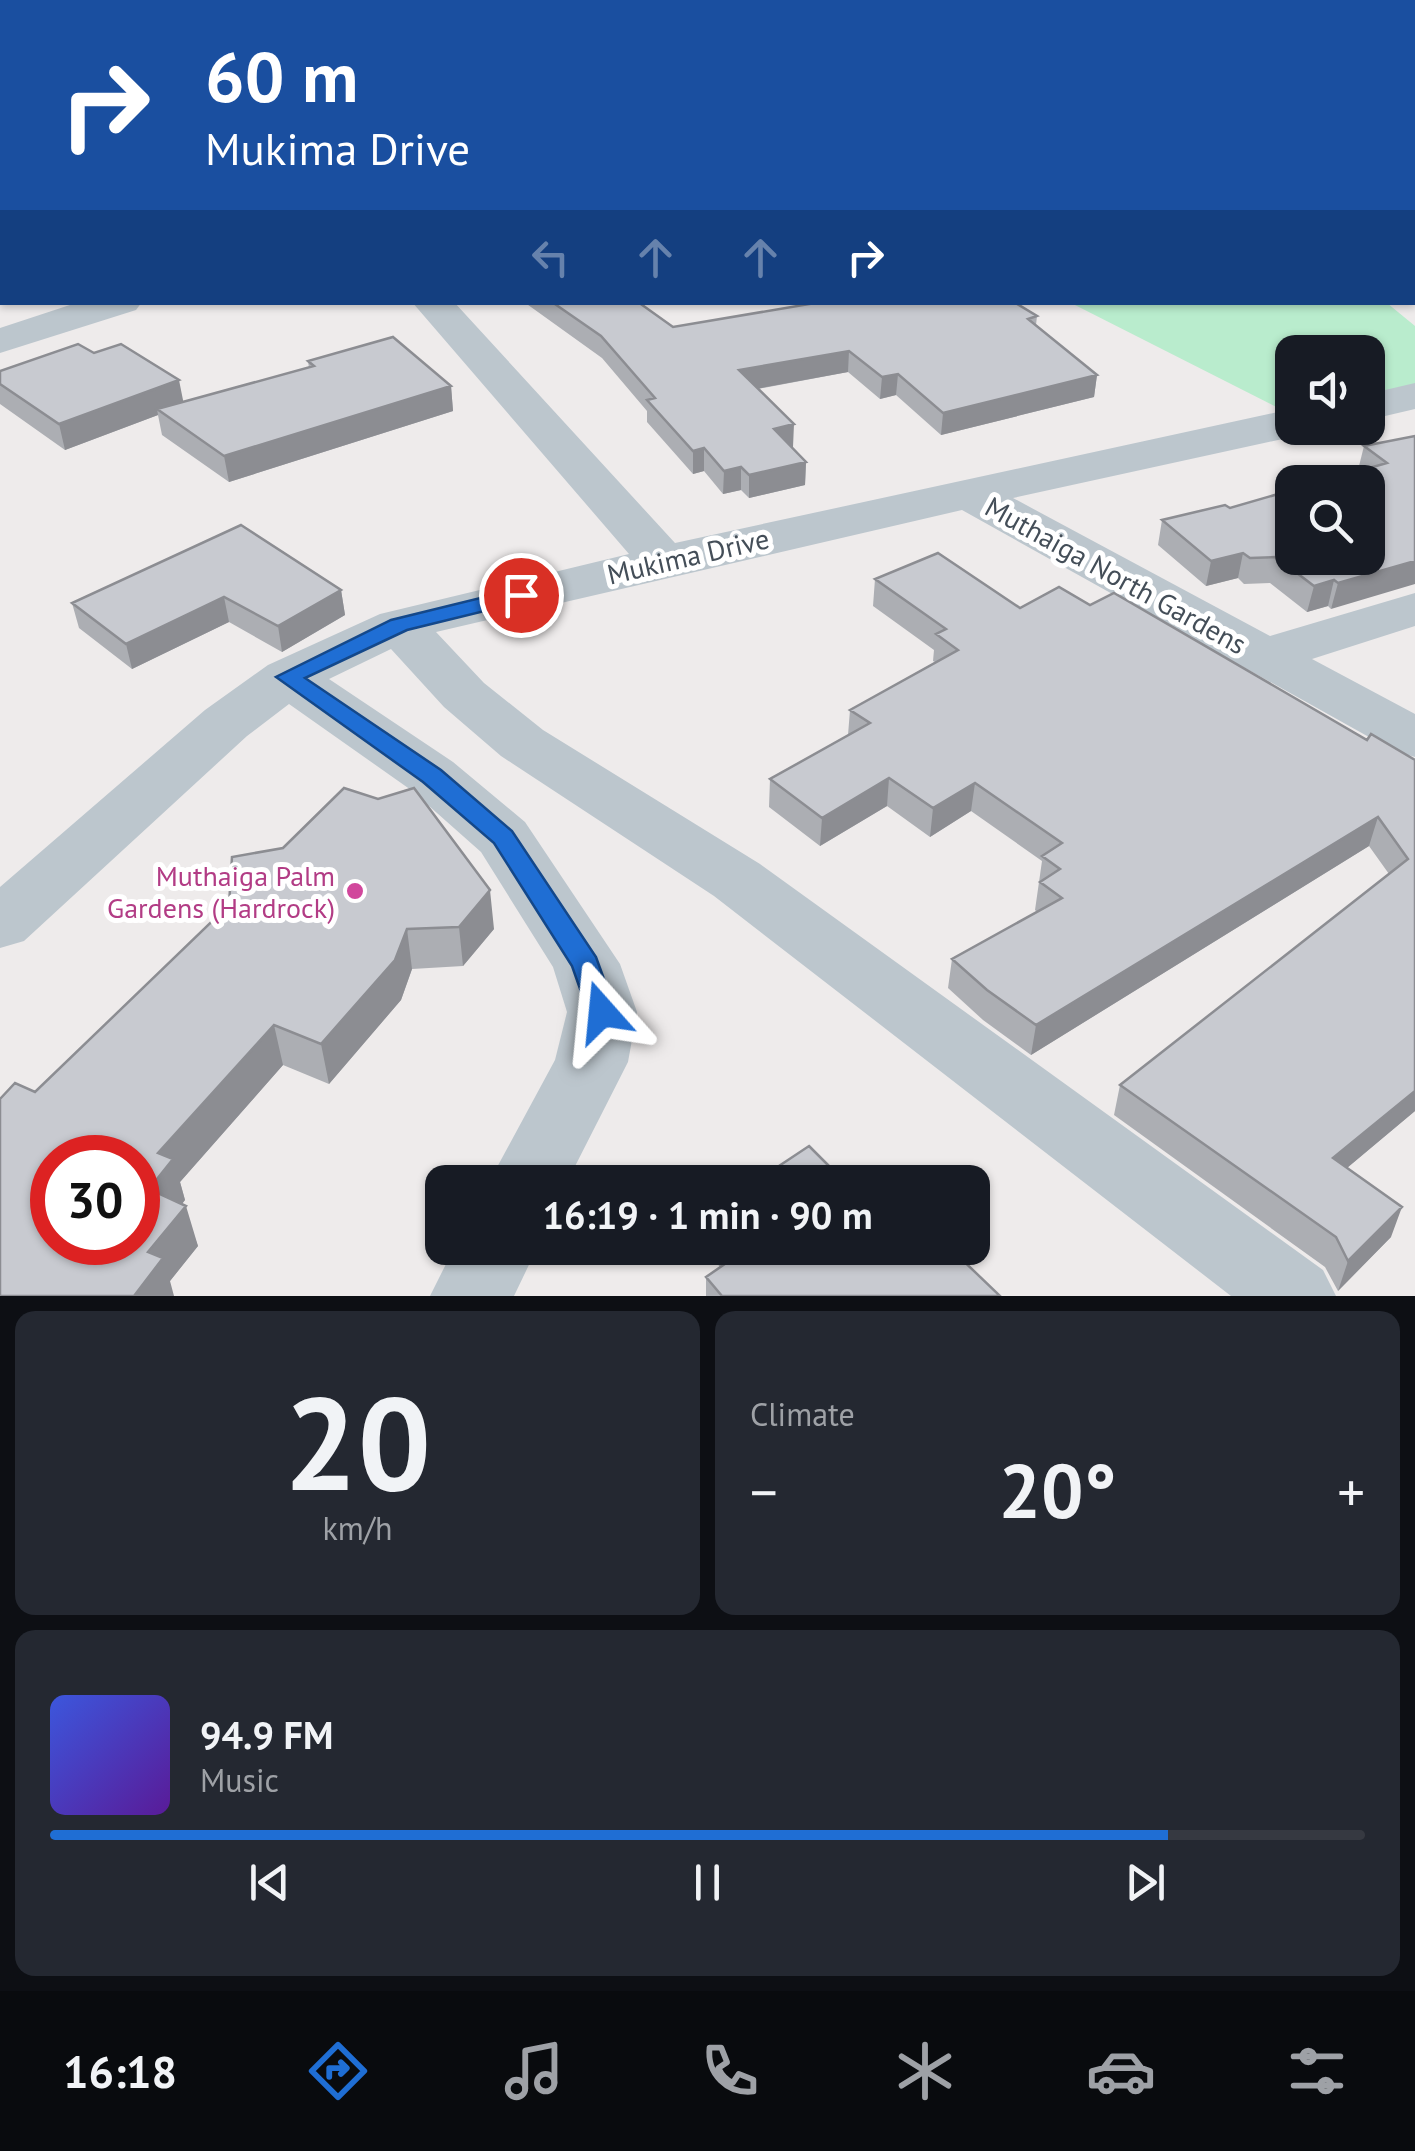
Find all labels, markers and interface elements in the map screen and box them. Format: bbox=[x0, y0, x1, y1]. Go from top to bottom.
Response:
text: 60 m bbox=[205, 31, 358, 121]
icon: right bbox=[40, 40, 170, 170]
text: Mukima Drive bbox=[205, 119, 470, 177]
icon: left bbox=[523, 230, 578, 285]
icon: ahead bbox=[628, 230, 683, 285]
icon: ahead bbox=[733, 230, 788, 285]
icon: right bbox=[838, 230, 893, 285]
map controls bbox=[1275, 335, 1385, 575]
button: sound bbox=[1275, 335, 1385, 445]
button: search bbox=[1275, 465, 1385, 575]
street label: Muthaiga North Gardens bbox=[979, 488, 1253, 662]
street label: Mukima Drive bbox=[603, 519, 773, 593]
pin bbox=[479, 553, 564, 638]
icon: arrive bbox=[494, 568, 549, 623]
place label: Muthaiga Palm Gardens (Hardrock) bbox=[107, 857, 335, 926]
marker: Muthaiga Palm Gardens (Hardrock) bbox=[344, 880, 366, 902]
position arrow bbox=[550, 960, 654, 1064]
speed limit sign: 30 bbox=[30, 1135, 160, 1265]
text: 16:19 · 1 min · 90 m bbox=[542, 1190, 873, 1239]
text: 20 bbox=[284, 1358, 431, 1526]
text: Climate bbox=[750, 1393, 855, 1435]
text: 20° bbox=[999, 1442, 1116, 1539]
text: − bbox=[750, 1456, 778, 1527]
text: + bbox=[1337, 1456, 1365, 1527]
text: km/h bbox=[322, 1507, 393, 1549]
text: 94.9 FM bbox=[200, 1710, 333, 1759]
text: Music bbox=[200, 1759, 279, 1801]
icon: previous bbox=[242, 1855, 297, 1910]
icon: pause bbox=[680, 1855, 735, 1910]
icon: next bbox=[1118, 1855, 1173, 1910]
icon: directions bbox=[303, 2036, 373, 2106]
icon: music bbox=[499, 2036, 569, 2106]
icon: phone bbox=[695, 2036, 765, 2106]
icon: climate bbox=[890, 2036, 960, 2106]
icon: car bbox=[1086, 2036, 1156, 2106]
icon: filters bbox=[1282, 2036, 1352, 2106]
text: 16:18 bbox=[63, 2042, 177, 2100]

